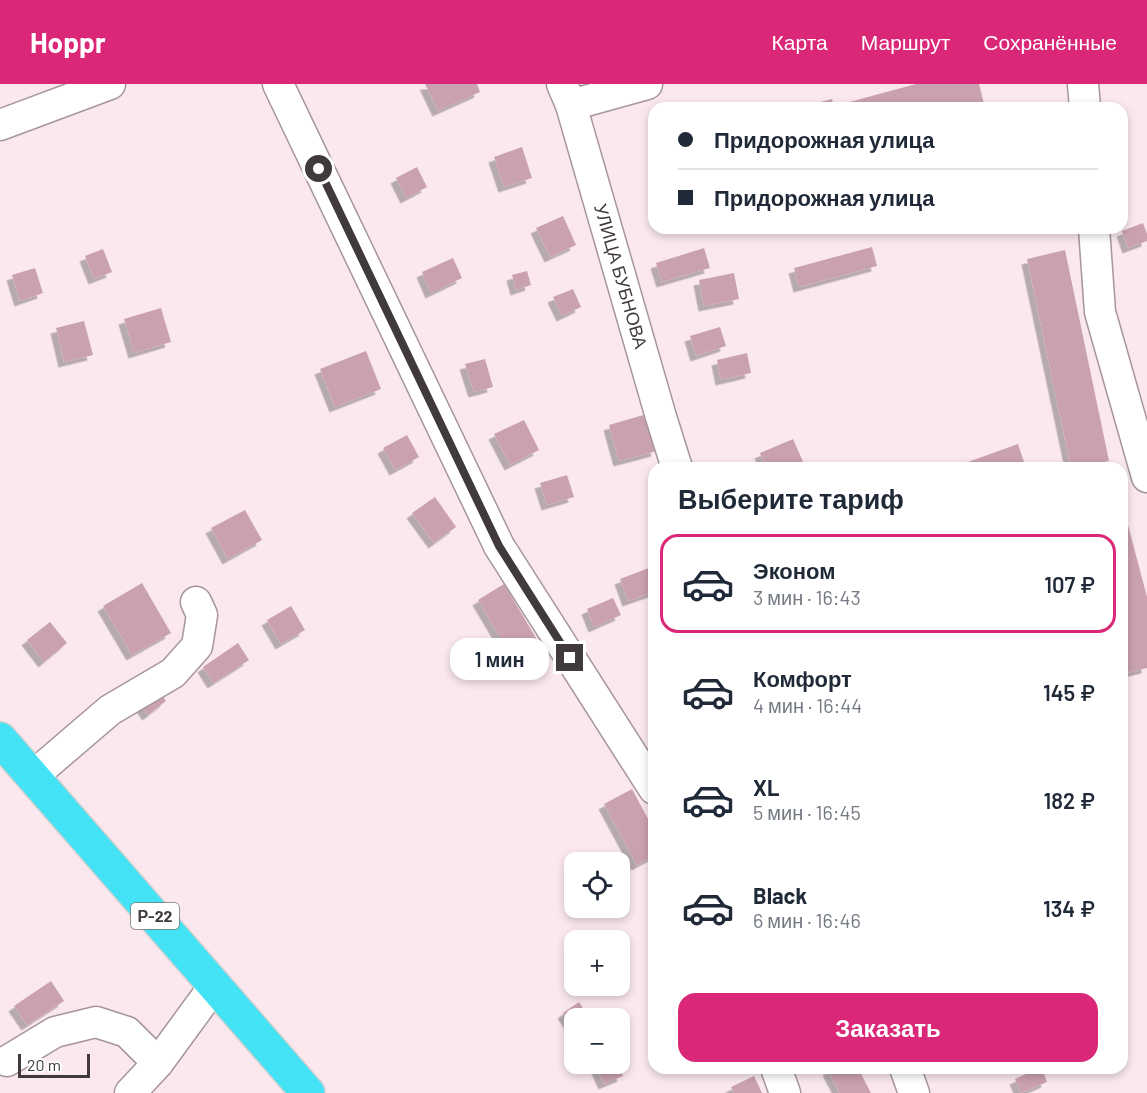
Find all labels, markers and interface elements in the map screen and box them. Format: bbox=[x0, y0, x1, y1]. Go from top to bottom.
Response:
text: Hoppr bbox=[30, 25, 106, 59]
text: Карта bbox=[772, 29, 828, 54]
text: Маршрут bbox=[861, 29, 950, 54]
text: Сохранённые bbox=[983, 29, 1117, 54]
text: Придорожная улица bbox=[714, 126, 935, 152]
route start bbox=[305, 155, 332, 182]
text: Придорожная улица bbox=[714, 184, 935, 210]
street label: УЛИЦА БУБНОВА bbox=[590, 201, 653, 351]
text: Выберите тариф bbox=[678, 482, 904, 514]
icon: car bbox=[681, 557, 735, 611]
text: Эконом bbox=[753, 557, 836, 583]
text: 107 ₽ bbox=[1044, 571, 1095, 597]
text: 3 мин · 16:43 bbox=[753, 585, 861, 609]
callout: 1 мин bbox=[450, 637, 549, 679]
route end bbox=[556, 644, 583, 671]
text: 1 мин bbox=[474, 647, 525, 671]
icon: car bbox=[681, 665, 735, 719]
text: Комфорт bbox=[753, 665, 852, 691]
text: 145 ₽ bbox=[1043, 679, 1095, 705]
text: 4 мин · 16:44 bbox=[753, 693, 862, 717]
icon: car bbox=[681, 773, 735, 827]
text: XL bbox=[753, 774, 779, 800]
text: 182 ₽ bbox=[1044, 787, 1095, 813]
text: 5 мин · 16:45 bbox=[753, 800, 861, 824]
map controls bbox=[564, 852, 630, 1074]
button: locate bbox=[564, 852, 630, 918]
icon: car bbox=[681, 881, 735, 935]
text: Black bbox=[753, 882, 807, 908]
text: 134 ₽ bbox=[1043, 895, 1095, 921]
road number: Р-22 bbox=[131, 903, 179, 929]
text: 6 мин · 16:46 bbox=[753, 908, 861, 932]
button: + bbox=[564, 930, 630, 996]
button: Заказать bbox=[678, 993, 1098, 1062]
button: − bbox=[564, 1008, 630, 1074]
scale bar bbox=[18, 1051, 90, 1078]
text: 20 m bbox=[27, 1055, 61, 1074]

